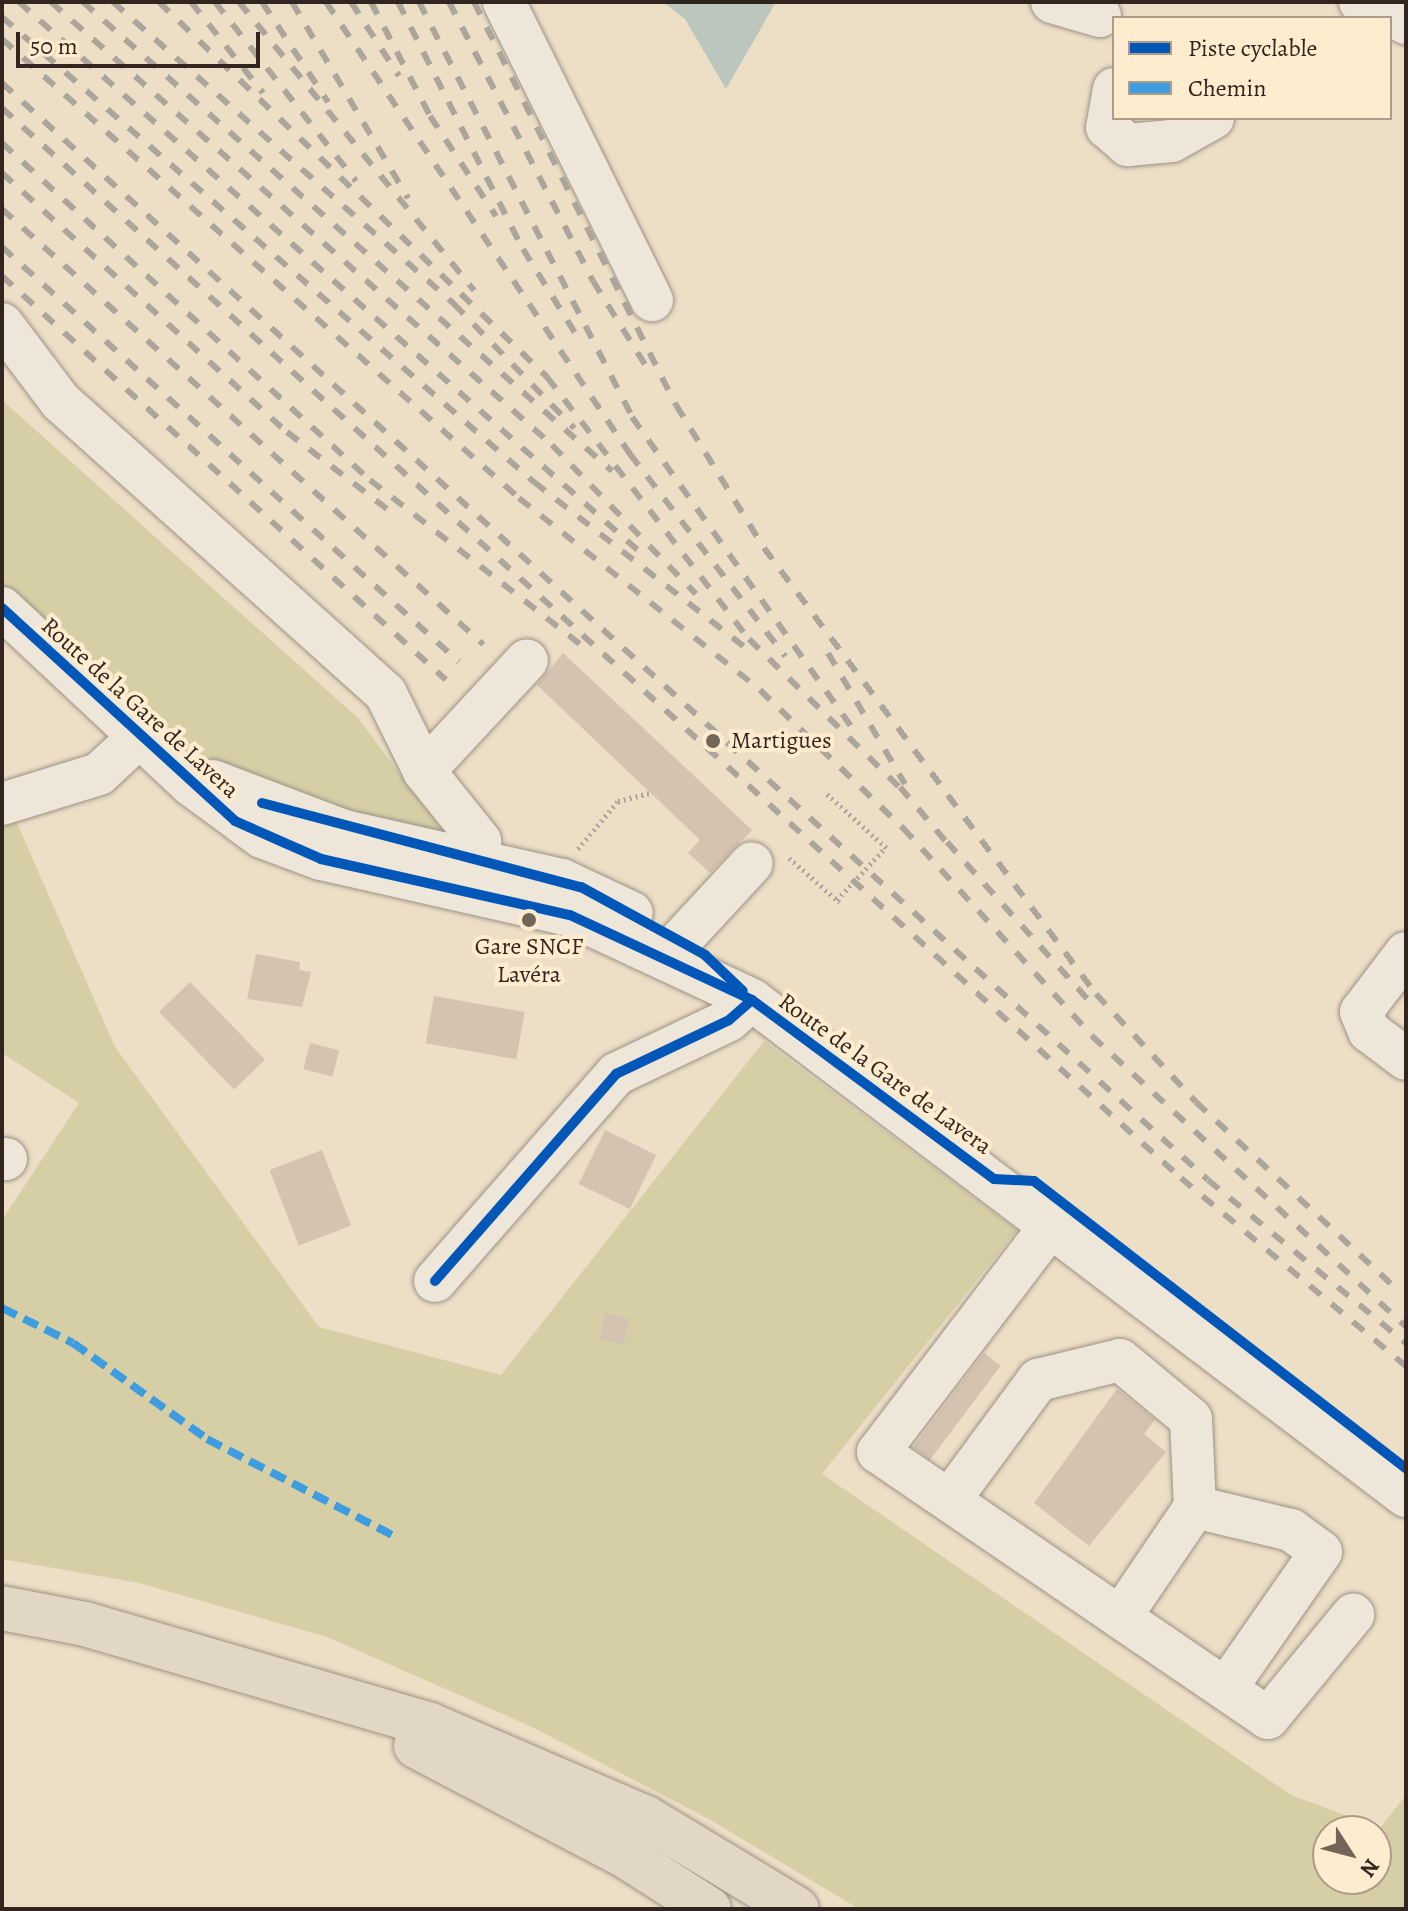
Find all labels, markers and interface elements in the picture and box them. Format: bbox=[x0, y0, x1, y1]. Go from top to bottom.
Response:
scale bar bbox=[20, 16, 264, 66]
legend bbox=[1112, 16, 1392, 120]
text: 50 m bbox=[30, 30, 78, 62]
text: Piste cyclable bbox=[1188, 32, 1317, 64]
text: Chemin bbox=[1188, 72, 1266, 104]
street label: Route de la Gare de Lavera bbox=[35, 612, 245, 804]
place label: Martigues bbox=[731, 727, 832, 755]
marker: Martigues bbox=[702, 730, 724, 752]
marker: Gare SNCF Lavéra bbox=[520, 911, 538, 929]
place label: Gare SNCF Lavéra bbox=[475, 933, 583, 989]
street label: Route de la Gare de Lavera bbox=[773, 987, 997, 1161]
north arrow bbox=[1312, 1815, 1392, 1895]
text: N bbox=[1353, 1853, 1387, 1883]

